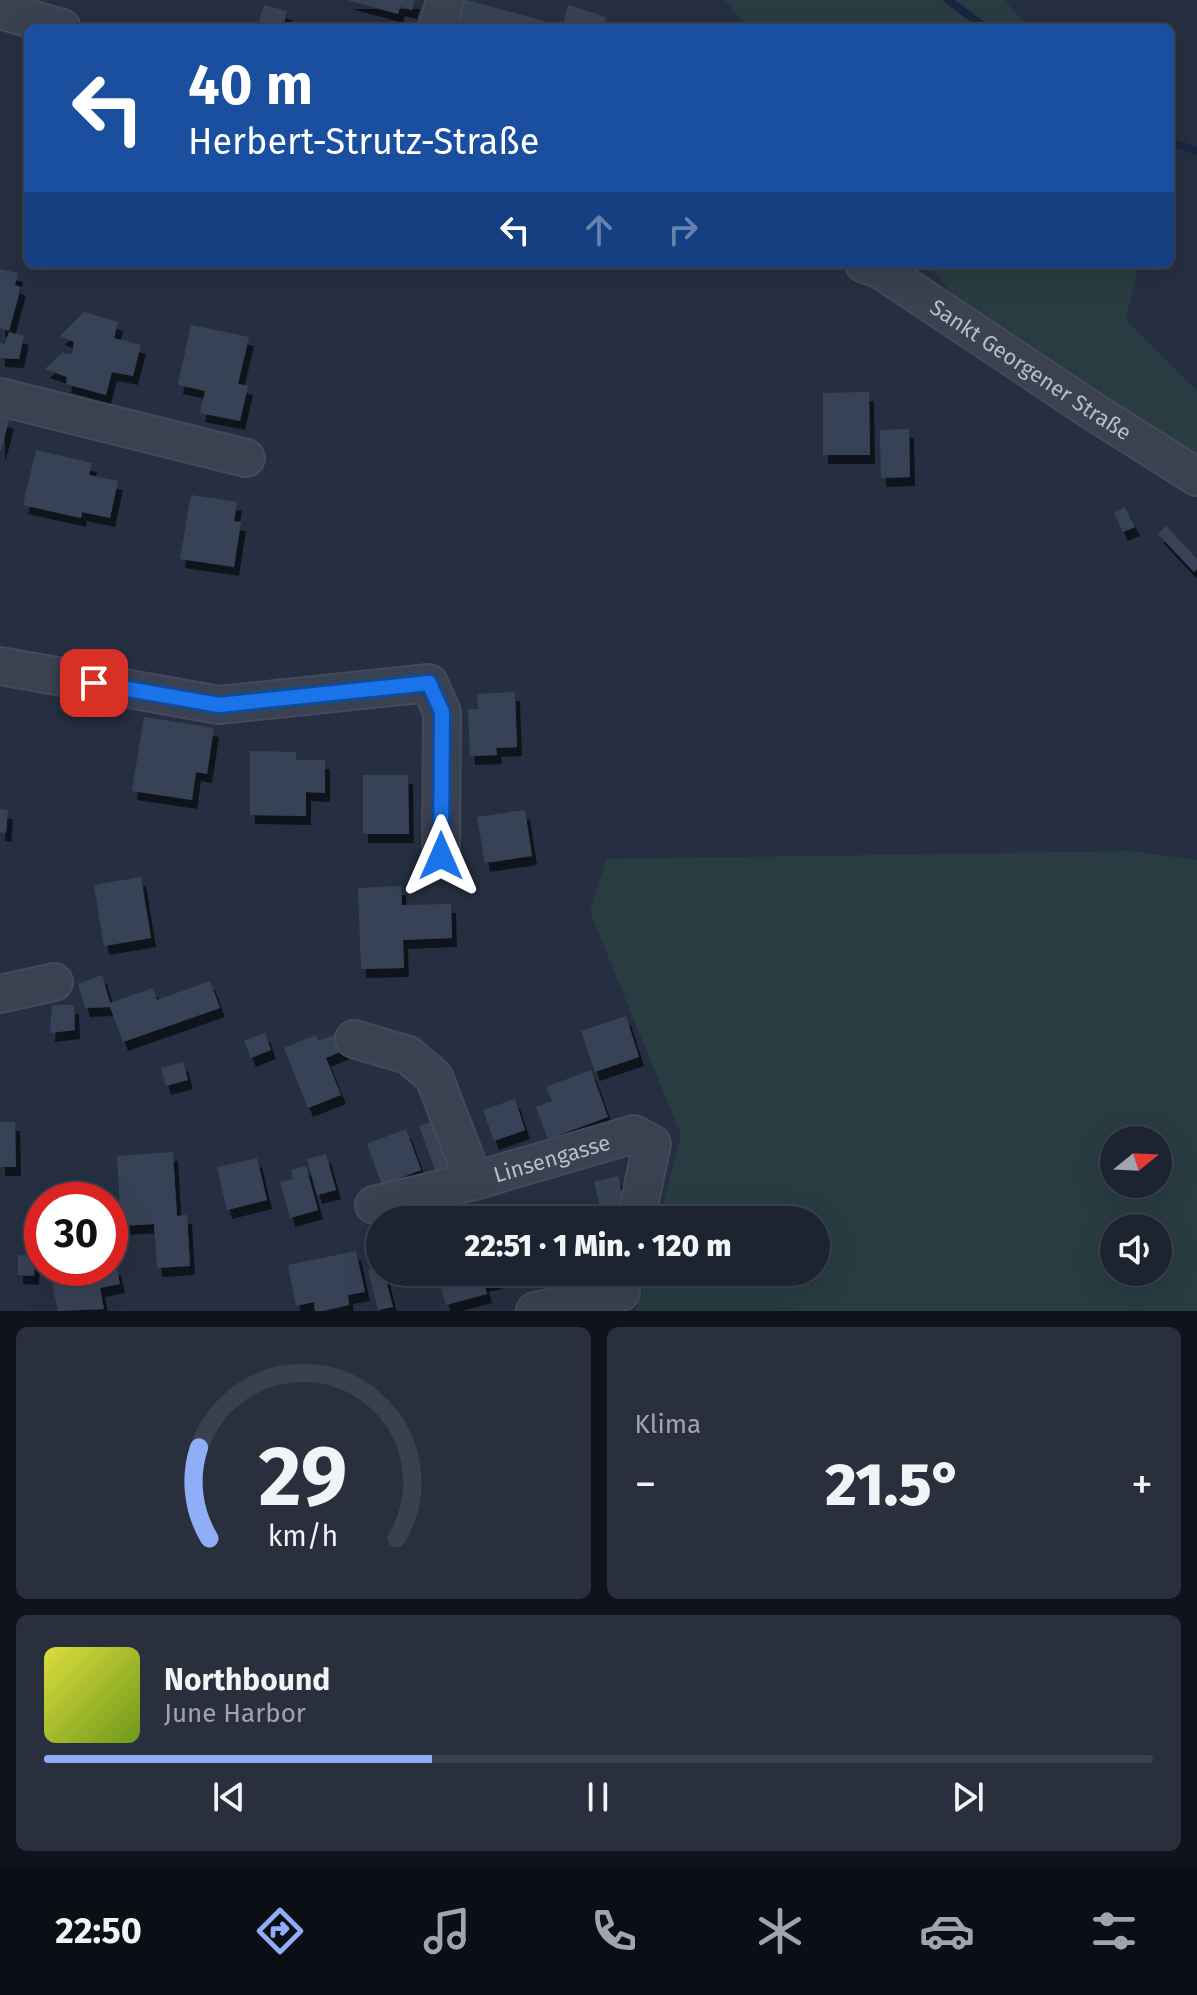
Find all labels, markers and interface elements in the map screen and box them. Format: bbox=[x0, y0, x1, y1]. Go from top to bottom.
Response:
text: 40 m bbox=[188, 52, 313, 119]
icon: left bbox=[56, 56, 160, 160]
text: Herbert-Strutz-Straße bbox=[188, 120, 539, 164]
icon: left bbox=[493, 208, 537, 252]
icon: ahead bbox=[577, 208, 621, 252]
icon: right bbox=[661, 208, 705, 252]
street label: Sankt Georgener Straße bbox=[925, 294, 1136, 446]
pin bbox=[60, 649, 128, 717]
icon: arrive bbox=[72, 661, 116, 705]
position arrow bbox=[399, 814, 483, 898]
north arrow bbox=[1100, 1126, 1172, 1198]
map controls bbox=[1100, 1126, 1172, 1286]
street label: Linsengasse bbox=[490, 1129, 614, 1189]
speed limit sign: 30 bbox=[24, 1182, 128, 1286]
button: sound bbox=[1100, 1214, 1172, 1286]
text: 22:51 · 1 Min. · 120 m bbox=[465, 1228, 731, 1264]
text: Klima bbox=[635, 1409, 701, 1440]
text: 29 bbox=[259, 1427, 348, 1527]
text: 21.5° bbox=[825, 1449, 962, 1521]
text: − bbox=[635, 1458, 657, 1511]
text: + bbox=[1131, 1458, 1153, 1511]
text: km/h bbox=[268, 1519, 339, 1554]
text: Northbound bbox=[164, 1662, 330, 1698]
text: June Harbor bbox=[164, 1698, 306, 1729]
icon: previous bbox=[207, 1775, 251, 1819]
icon: pause bbox=[576, 1775, 620, 1819]
icon: next bbox=[946, 1775, 990, 1819]
icon: directions bbox=[252, 1903, 308, 1959]
icon: music bbox=[419, 1903, 475, 1959]
icon: phone bbox=[586, 1903, 642, 1959]
icon: climate bbox=[752, 1903, 808, 1959]
icon: car bbox=[919, 1903, 975, 1959]
icon: filters bbox=[1086, 1903, 1142, 1959]
text: 22:50 bbox=[55, 1909, 142, 1953]

